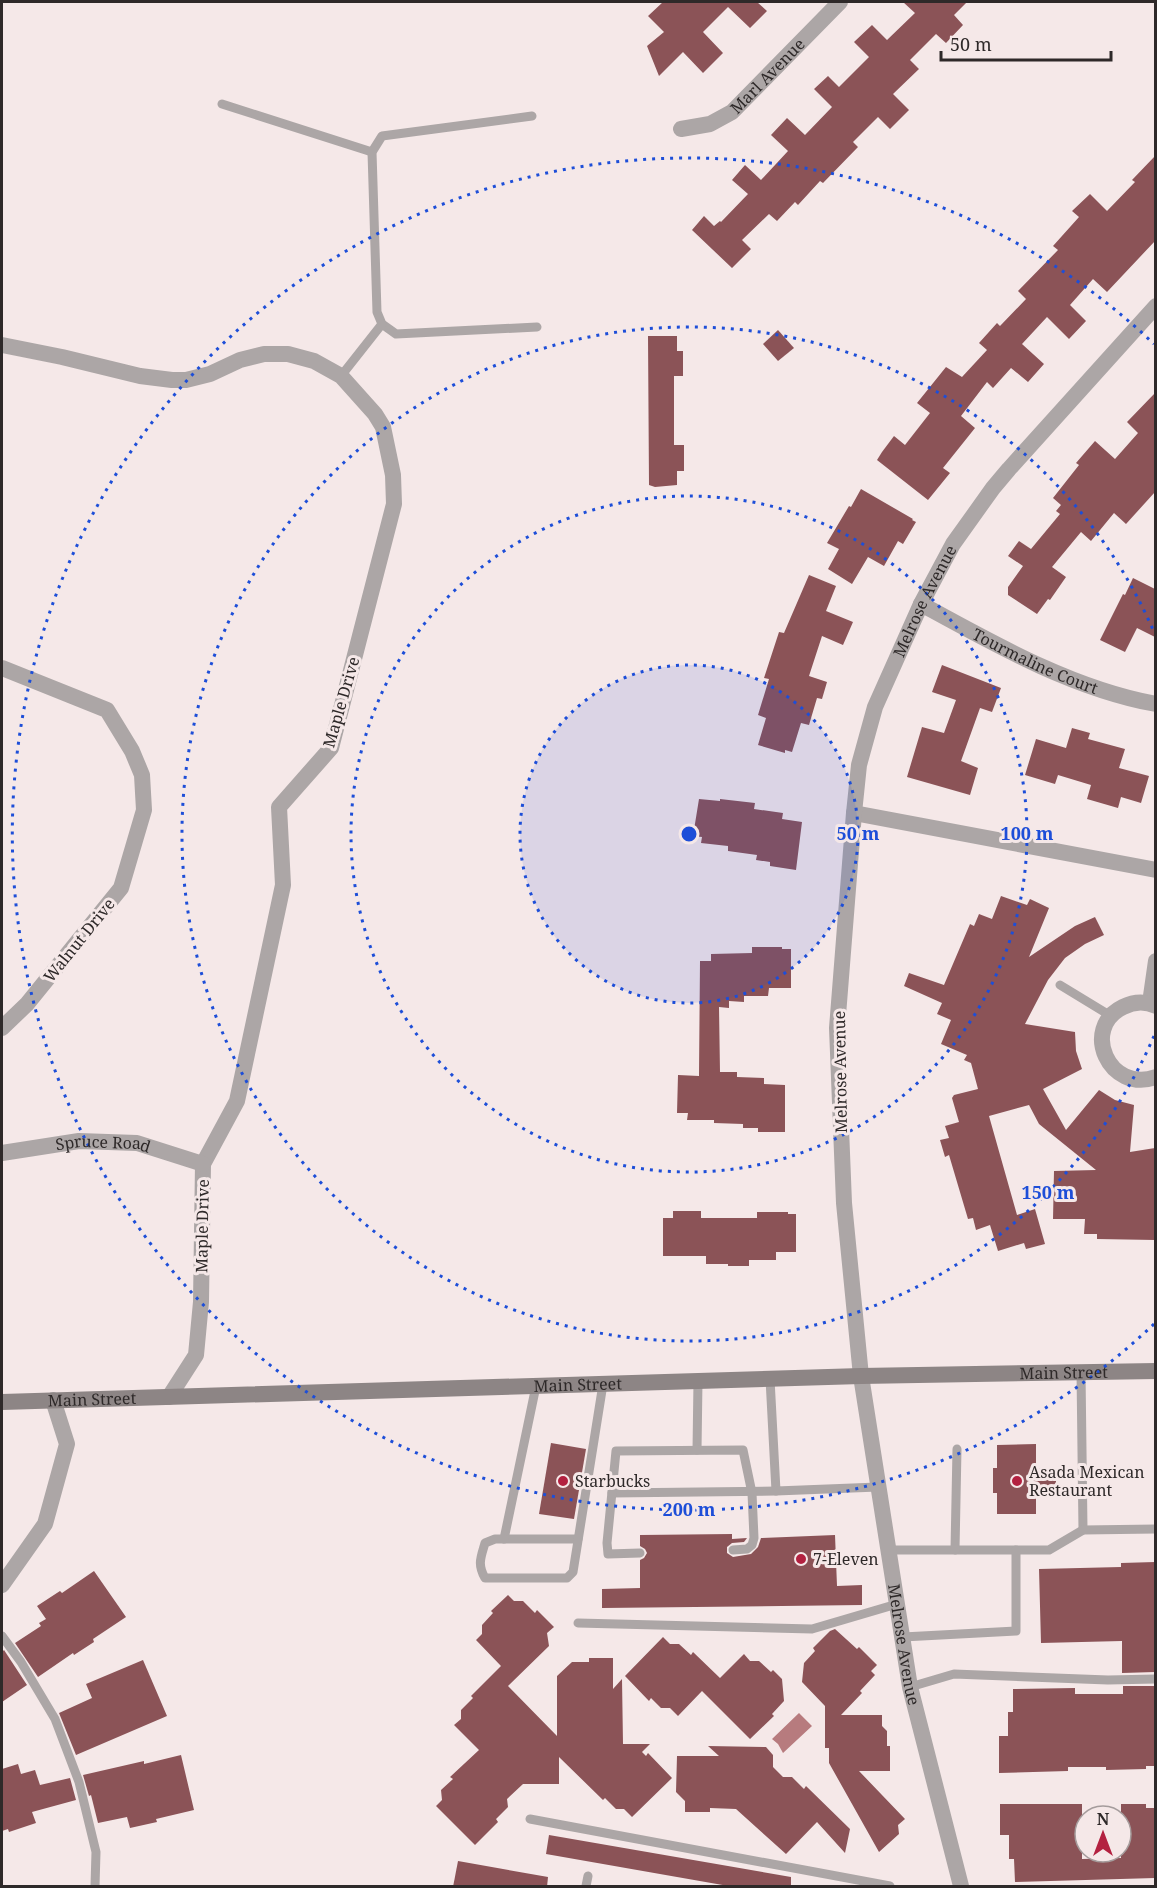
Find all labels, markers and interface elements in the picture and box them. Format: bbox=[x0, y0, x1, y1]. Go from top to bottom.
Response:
scale bar bbox=[941, 24, 1110, 62]
text: 50 m bbox=[950, 32, 992, 56]
street label: Marl Avenue bbox=[725, 33, 810, 119]
street label: Melrose Avenue bbox=[888, 541, 961, 661]
street label: Tourmaline Court bbox=[969, 623, 1101, 699]
street label: Maple Drive bbox=[318, 654, 364, 750]
text: 50 m bbox=[837, 821, 880, 845]
text: 100 m bbox=[1001, 821, 1054, 845]
centre of rings bbox=[679, 824, 699, 844]
street label: Walnut Drive bbox=[38, 893, 120, 987]
street label: Melrose Avenue bbox=[828, 1011, 852, 1133]
street label: Spruce Road bbox=[54, 1130, 154, 1158]
street label: Maple Drive bbox=[190, 1179, 214, 1273]
text: 150 m bbox=[1022, 1180, 1075, 1204]
street label: Main Street bbox=[1019, 1361, 1108, 1384]
street label: Main Street bbox=[533, 1372, 623, 1397]
street label: Main Street bbox=[47, 1387, 137, 1412]
place label: Asada Mexican Restaurant bbox=[1029, 1461, 1145, 1501]
place label: Starbucks bbox=[575, 1470, 650, 1492]
marker: Starbucks bbox=[556, 1474, 570, 1488]
marker: Asada Mexican Restaurant bbox=[1010, 1474, 1024, 1488]
text: 200 m bbox=[663, 1497, 716, 1521]
place label: 7-Eleven bbox=[813, 1548, 879, 1570]
marker: 7-Eleven bbox=[794, 1552, 808, 1566]
street label: Melrose Avenue bbox=[883, 1582, 925, 1708]
north arrow bbox=[1073, 1804, 1133, 1864]
text: N bbox=[1097, 1808, 1110, 1830]

